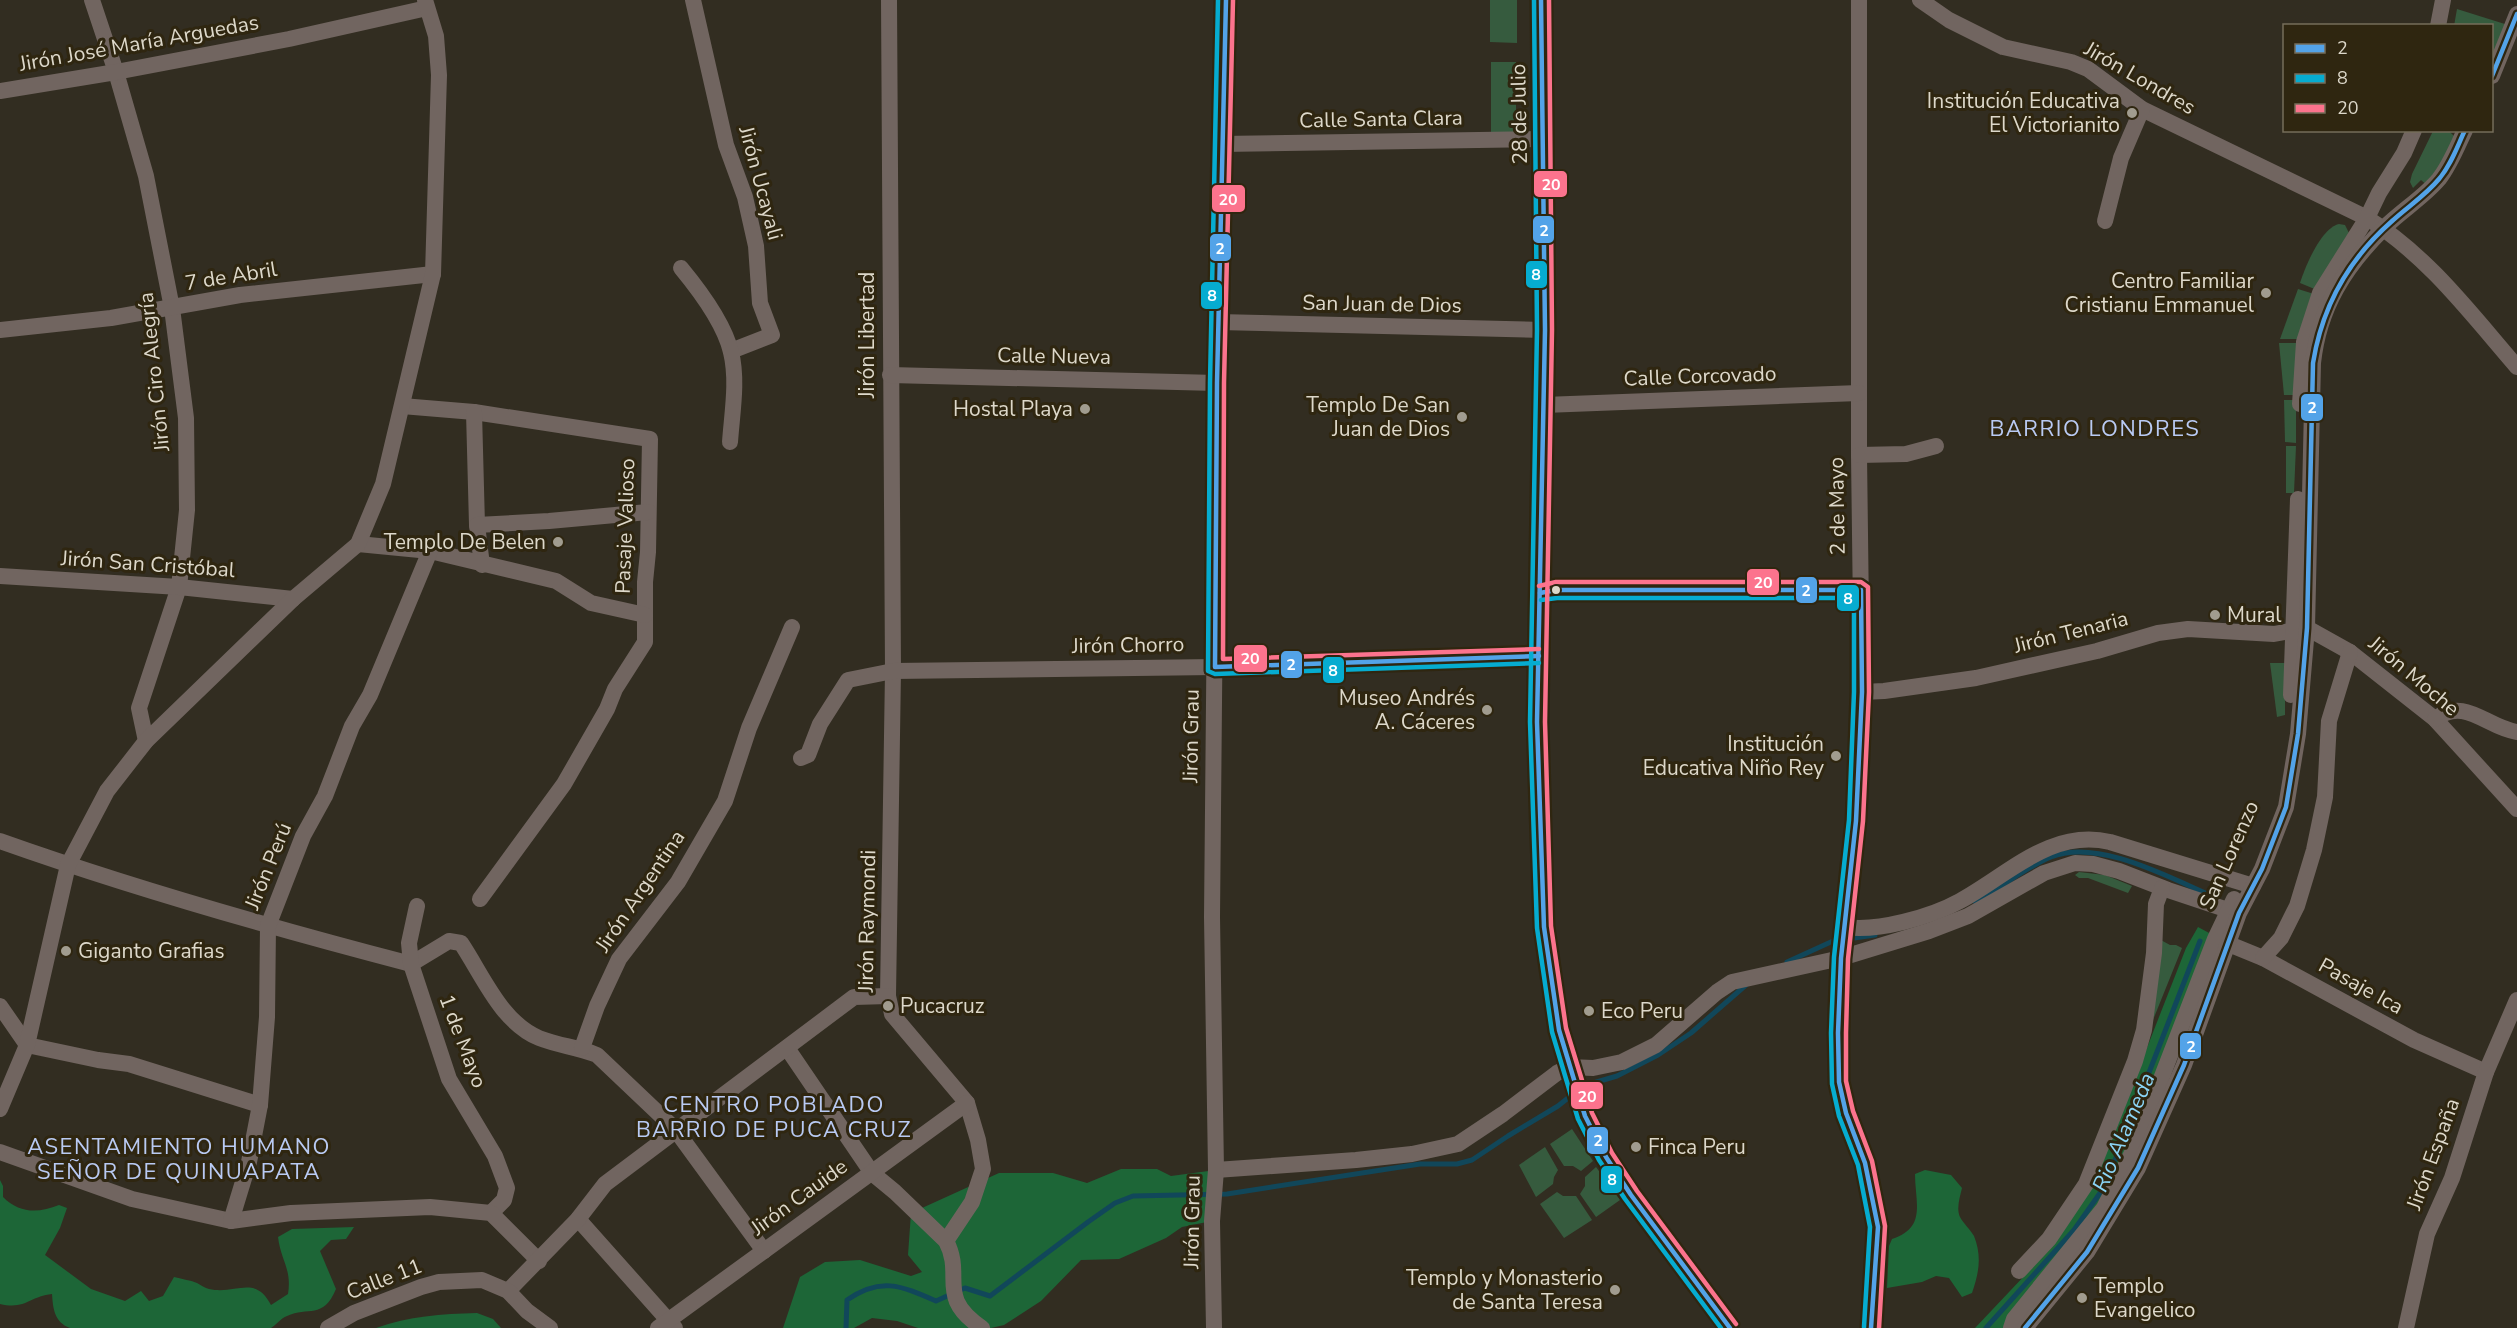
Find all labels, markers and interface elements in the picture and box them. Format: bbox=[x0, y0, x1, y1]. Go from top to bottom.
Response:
street label: Jirón José María Arguedas bbox=[16, 8, 261, 78]
legend bbox=[2283, 24, 2493, 132]
street label: Jirón Londres bbox=[2078, 34, 2201, 121]
text: 2 bbox=[2337, 36, 2348, 60]
street label: 28 de Julio bbox=[1504, 63, 1534, 165]
text: 8 bbox=[2337, 66, 2348, 90]
place label: Institución Educativa El Victorianito bbox=[1927, 87, 2120, 139]
text: 20 bbox=[2337, 96, 2359, 120]
street label: Calle Santa Clara bbox=[1299, 104, 1463, 134]
marker: Institución Educativa El Victorianito bbox=[2125, 106, 2139, 120]
street label: Jirón Ucayali bbox=[732, 122, 790, 243]
line badge: 20 bbox=[1533, 170, 1568, 198]
text: 20 bbox=[1541, 174, 1561, 196]
line badge: 20 bbox=[1211, 184, 1246, 213]
text: 20 bbox=[1218, 189, 1238, 211]
line badge: 2 bbox=[1532, 215, 1555, 244]
text: 2 bbox=[1539, 220, 1549, 242]
line badge: 2 bbox=[1209, 233, 1232, 262]
text: 2 bbox=[1215, 238, 1225, 260]
street label: 7 de Abril bbox=[183, 255, 280, 297]
line badge: 8 bbox=[1525, 260, 1548, 289]
text: 8 bbox=[1531, 264, 1541, 286]
place label: Centro Familiar Cristianu Emmanuel bbox=[2065, 267, 2255, 319]
street label: Jirón Libertad bbox=[853, 272, 881, 399]
line badge: 8 bbox=[1200, 281, 1223, 310]
text: 8 bbox=[1207, 285, 1217, 307]
marker: Centro Familiar Cristianu Emmanuel bbox=[2259, 286, 2273, 300]
street label: San Juan de Dios bbox=[1302, 289, 1462, 319]
street label: Jirón Ciro Alegría bbox=[132, 291, 176, 454]
street label: Calle Nueva bbox=[997, 341, 1111, 371]
street label: Calle Corcovado bbox=[1623, 359, 1777, 393]
place label: Templo De San Juan de Dios bbox=[1306, 391, 1450, 443]
line badge: 2 bbox=[2300, 393, 2324, 422]
place label: Hostal Playa bbox=[953, 395, 1073, 423]
text: 2 bbox=[2307, 397, 2317, 419]
marker: Hostal Playa bbox=[1078, 402, 1092, 416]
marker: Templo De San Juan de Dios bbox=[1455, 410, 1469, 424]
district label: BARRIO LONDRES bbox=[1990, 414, 2200, 444]
street label: 2 de Mayo bbox=[1822, 457, 1852, 555]
street label: Pasaje Valioso bbox=[609, 458, 641, 594]
place label: Templo De Belen bbox=[384, 528, 546, 556]
marker: Templo De Belen bbox=[551, 535, 565, 549]
street label: Jirón San Cristóbal bbox=[59, 544, 237, 584]
line badge: 20 bbox=[1746, 568, 1780, 596]
text: 20 bbox=[1753, 572, 1773, 594]
line badge: 2 bbox=[1795, 576, 1818, 604]
text: 2 bbox=[1801, 580, 1811, 602]
unlabelled marker bbox=[1550, 584, 1562, 596]
line badge: 8 bbox=[1836, 584, 1860, 612]
text: 8 bbox=[1843, 588, 1853, 610]
place label: Mural bbox=[2227, 601, 2282, 629]
street label: Jirón Tenaria bbox=[2010, 604, 2131, 660]
marker: Mural bbox=[2208, 608, 2222, 622]
street label: Jirón Moche bbox=[2362, 629, 2465, 722]
street label: Jirón Chorro bbox=[1071, 630, 1184, 660]
line badge: 20 bbox=[1233, 644, 1268, 673]
text: 20 bbox=[1240, 648, 1260, 670]
line badge: 2 bbox=[1280, 650, 1303, 679]
text: 2 bbox=[1286, 654, 1296, 676]
line badge: 8 bbox=[1322, 656, 1345, 684]
text: 8 bbox=[1328, 660, 1338, 682]
place label: Museo Andrés A. Cáceres bbox=[1339, 684, 1475, 736]
street label: Jirón Grau bbox=[1176, 689, 1206, 784]
marker: Museo Andrés A. Cáceres bbox=[1480, 703, 1494, 717]
place label: Institución Educativa Niño Rey bbox=[1643, 730, 1824, 782]
marker: Institución Educativa Niño Rey bbox=[1829, 749, 1843, 763]
street label: San Lorenzo bbox=[2193, 796, 2265, 914]
street label: Jirón Perú bbox=[238, 818, 298, 915]
street label: Jirón Argentina bbox=[588, 825, 691, 958]
street label: Jirón Raymondi bbox=[852, 849, 882, 994]
place label: Giganto Grafias bbox=[78, 937, 225, 965]
marker: Giganto Grafias bbox=[59, 944, 73, 958]
street label: Pasaje Ica bbox=[2314, 951, 2408, 1021]
street label: 1 de Mayo bbox=[432, 990, 494, 1092]
place label: Pucacruz bbox=[900, 992, 985, 1020]
place label: Eco Peru bbox=[1601, 997, 1683, 1025]
marker: Pucacruz bbox=[881, 999, 895, 1013]
marker: Eco Peru bbox=[1582, 1004, 1596, 1018]
line badge: 2 bbox=[2179, 1032, 2202, 1060]
text: 2 bbox=[2186, 1036, 2196, 1058]
water label: Rio Alameda bbox=[2085, 1068, 2163, 1197]
line badge: 20 bbox=[1570, 1081, 1604, 1110]
text: 20 bbox=[1577, 1086, 1597, 1108]
district label: CENTRO POBLADO BARRIO DE PUCA CRUZ bbox=[636, 1090, 912, 1145]
street label: Jirón España bbox=[2400, 1094, 2466, 1215]
line badge: 2 bbox=[1586, 1126, 1609, 1155]
text: 2 bbox=[1593, 1130, 1603, 1152]
district label: ASENTAMIENTO HUMANO SEÑOR DE QUINUAPATA bbox=[27, 1132, 331, 1187]
place label: Finca Peru bbox=[1648, 1133, 1746, 1161]
marker: Finca Peru bbox=[1629, 1140, 1643, 1154]
street label: Jirón Cauide bbox=[744, 1152, 853, 1242]
line badge: 8 bbox=[1600, 1165, 1623, 1194]
text: 8 bbox=[1607, 1169, 1617, 1191]
street label: Jirón Grau bbox=[1177, 1175, 1207, 1270]
street label: Calle 11 bbox=[342, 1252, 426, 1306]
place label: Templo y Monasterio de Santa Teresa bbox=[1406, 1264, 1603, 1316]
place label: Templo Evangelico bbox=[2094, 1272, 2195, 1324]
marker: Templo y Monasterio de Santa Teresa bbox=[1608, 1283, 1622, 1297]
marker: Templo Evangelico bbox=[2075, 1291, 2089, 1305]

